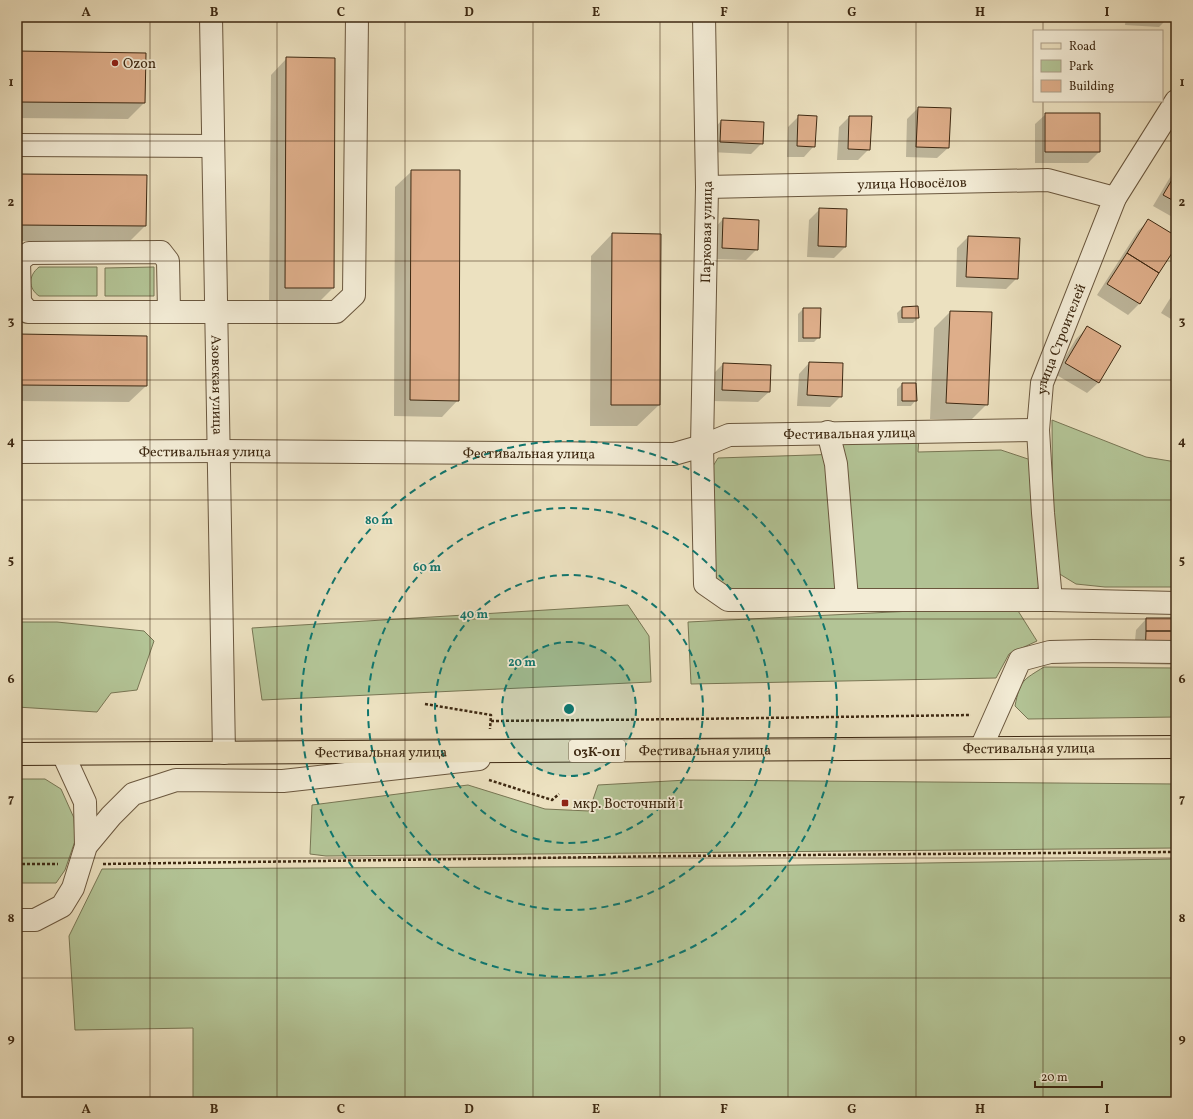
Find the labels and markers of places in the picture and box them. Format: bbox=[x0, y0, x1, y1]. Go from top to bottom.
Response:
place label: Ozon bbox=[123, 55, 156, 74]
marker: Ozon bbox=[110, 58, 120, 68]
centre of rings bbox=[562, 702, 576, 716]
place label: мкр. Восточный 1 bbox=[573, 795, 684, 814]
marker: мкр. Восточный 1 bbox=[560, 798, 570, 808]

